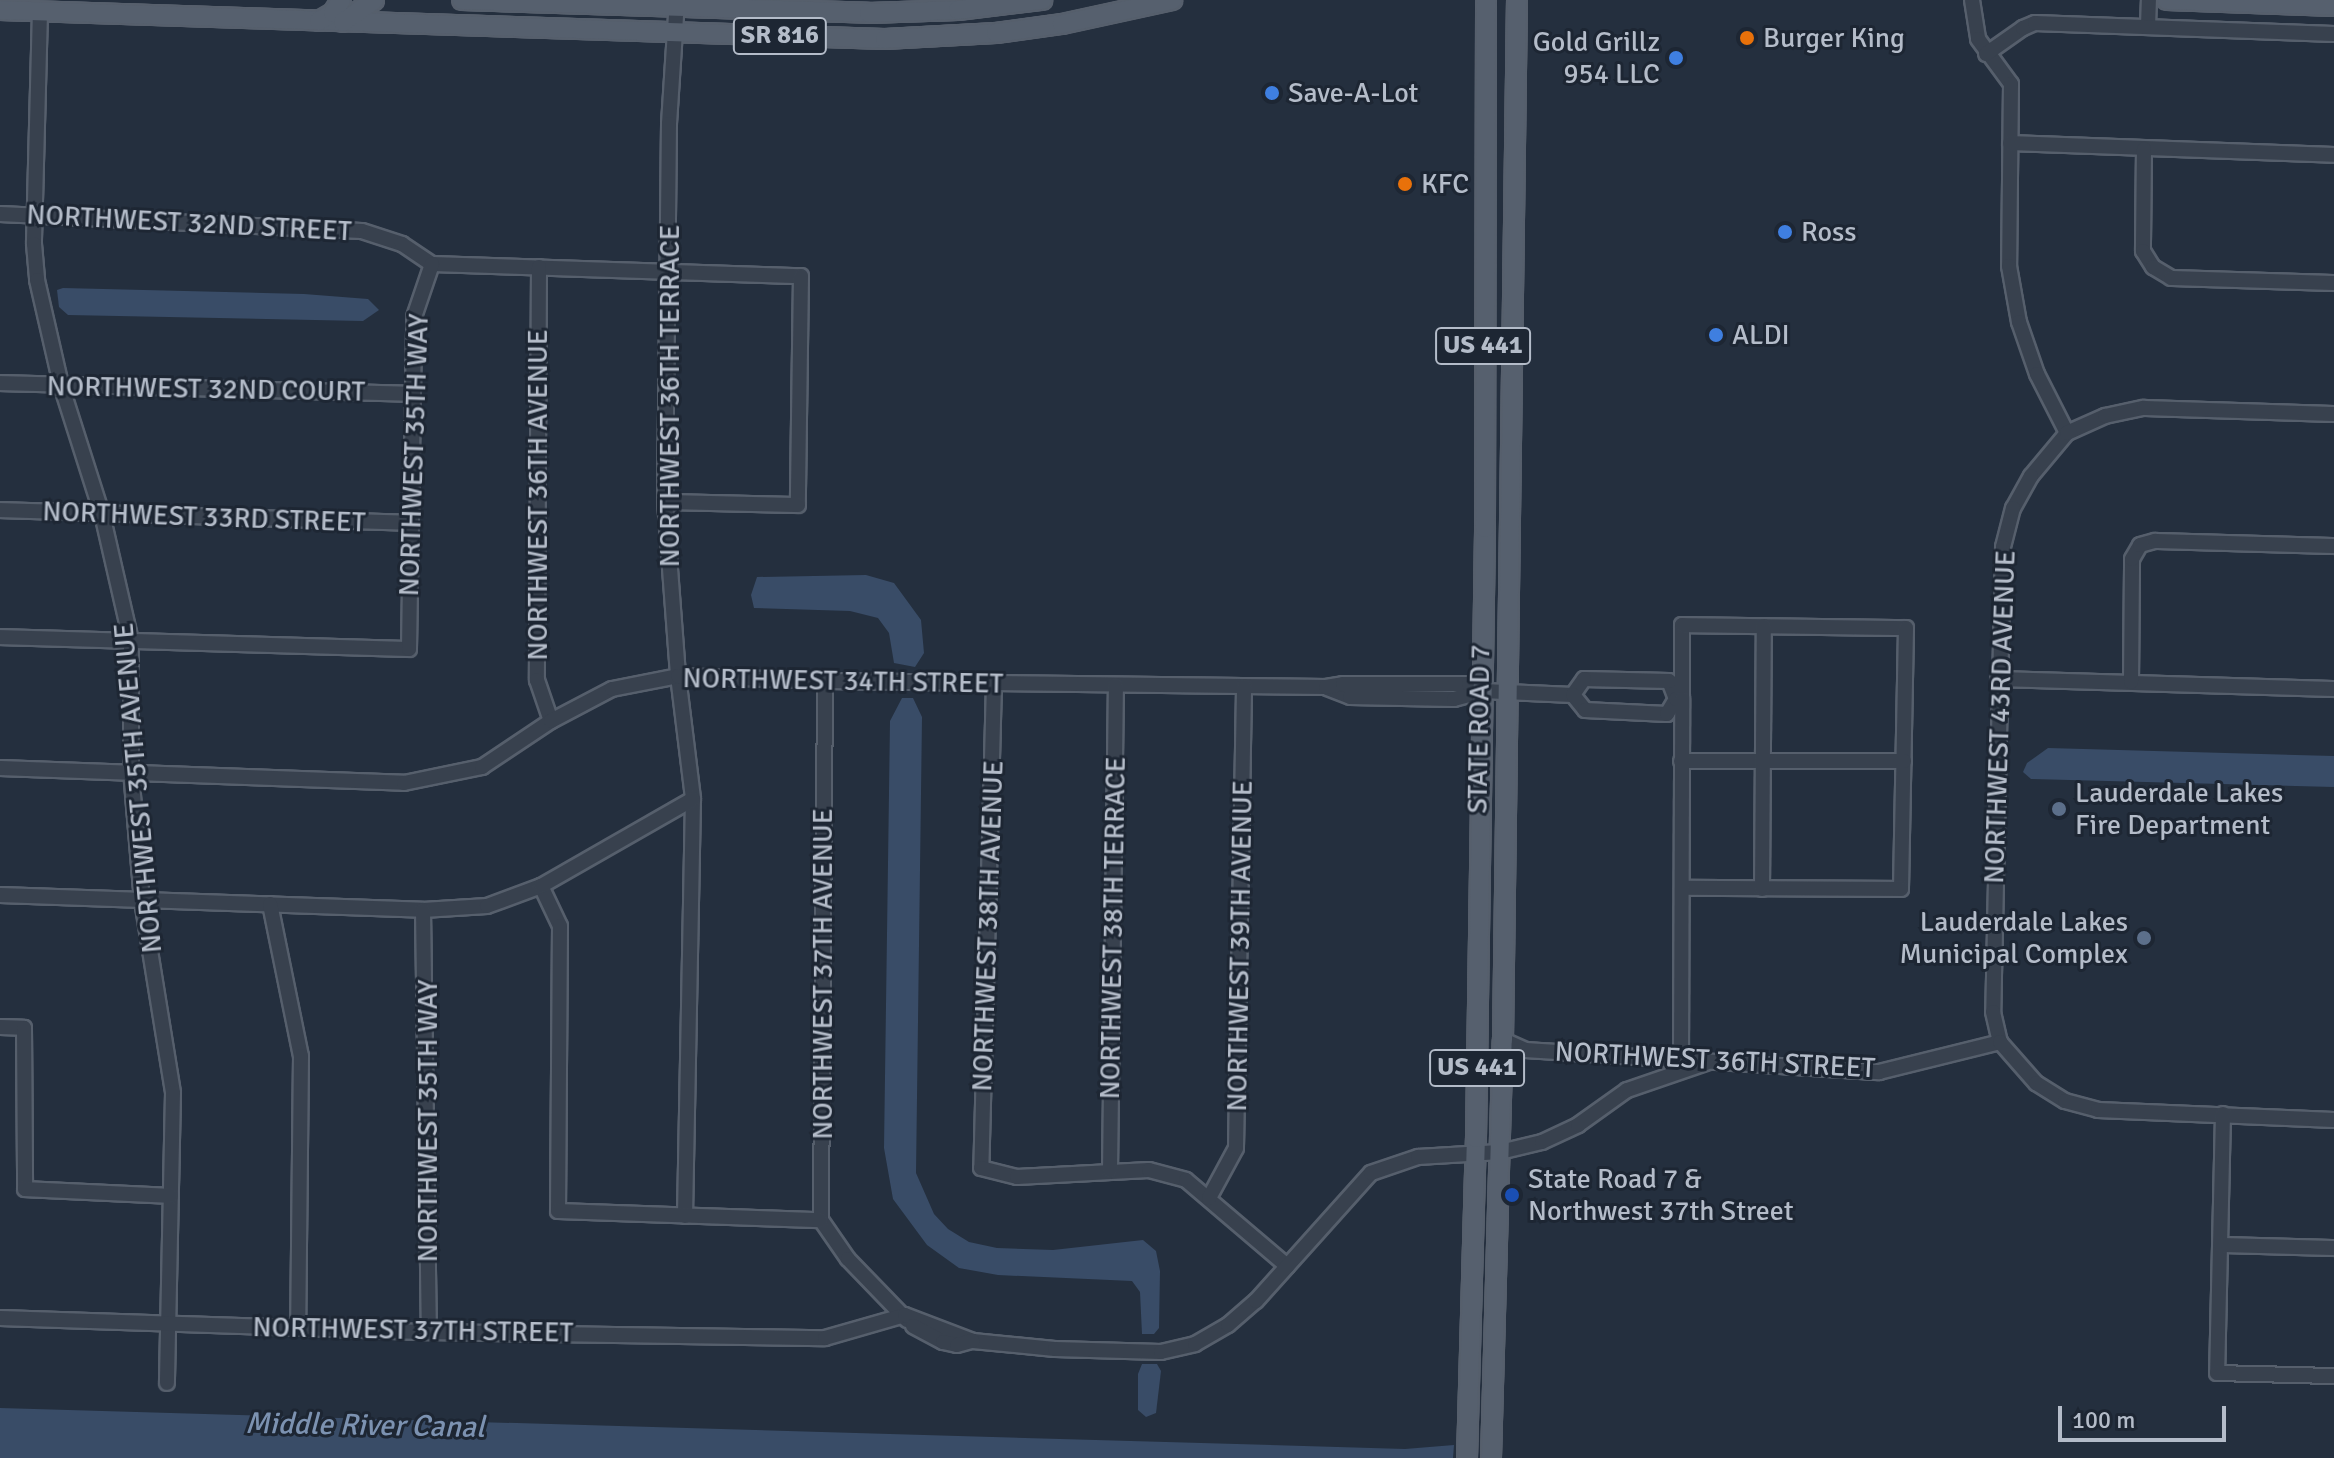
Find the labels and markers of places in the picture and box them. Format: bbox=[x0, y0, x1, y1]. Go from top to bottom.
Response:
place label: Burger King bbox=[1763, 21, 1905, 55]
place label: Gold Grillz 954 LLC bbox=[1533, 25, 1660, 91]
marker: Burger King bbox=[1738, 29, 1756, 47]
marker: Gold Grillz 954 LLC bbox=[1667, 49, 1685, 67]
place label: Save-A-Lot bbox=[1288, 76, 1418, 110]
marker: Save-A-Lot bbox=[1263, 84, 1281, 102]
place label: KFC bbox=[1421, 167, 1469, 201]
marker: KFC bbox=[1396, 175, 1414, 193]
place label: Ross bbox=[1801, 215, 1857, 249]
marker: Ross bbox=[1776, 223, 1794, 241]
place label: ALDI bbox=[1732, 318, 1790, 352]
marker: ALDI bbox=[1707, 326, 1725, 344]
place label: Lauderdale Lakes Fire Department bbox=[2075, 776, 2283, 842]
marker: Lauderdale Lakes Fire Department bbox=[2050, 800, 2068, 818]
place label: Lauderdale Lakes Municipal Complex bbox=[1899, 905, 2128, 971]
marker: Lauderdale Lakes Municipal Complex bbox=[2135, 929, 2153, 947]
place label: State Road 7 & Northwest 37th Street bbox=[1528, 1162, 1794, 1228]
marker: State Road 7 & Northwest 37th Street bbox=[1503, 1186, 1521, 1204]

